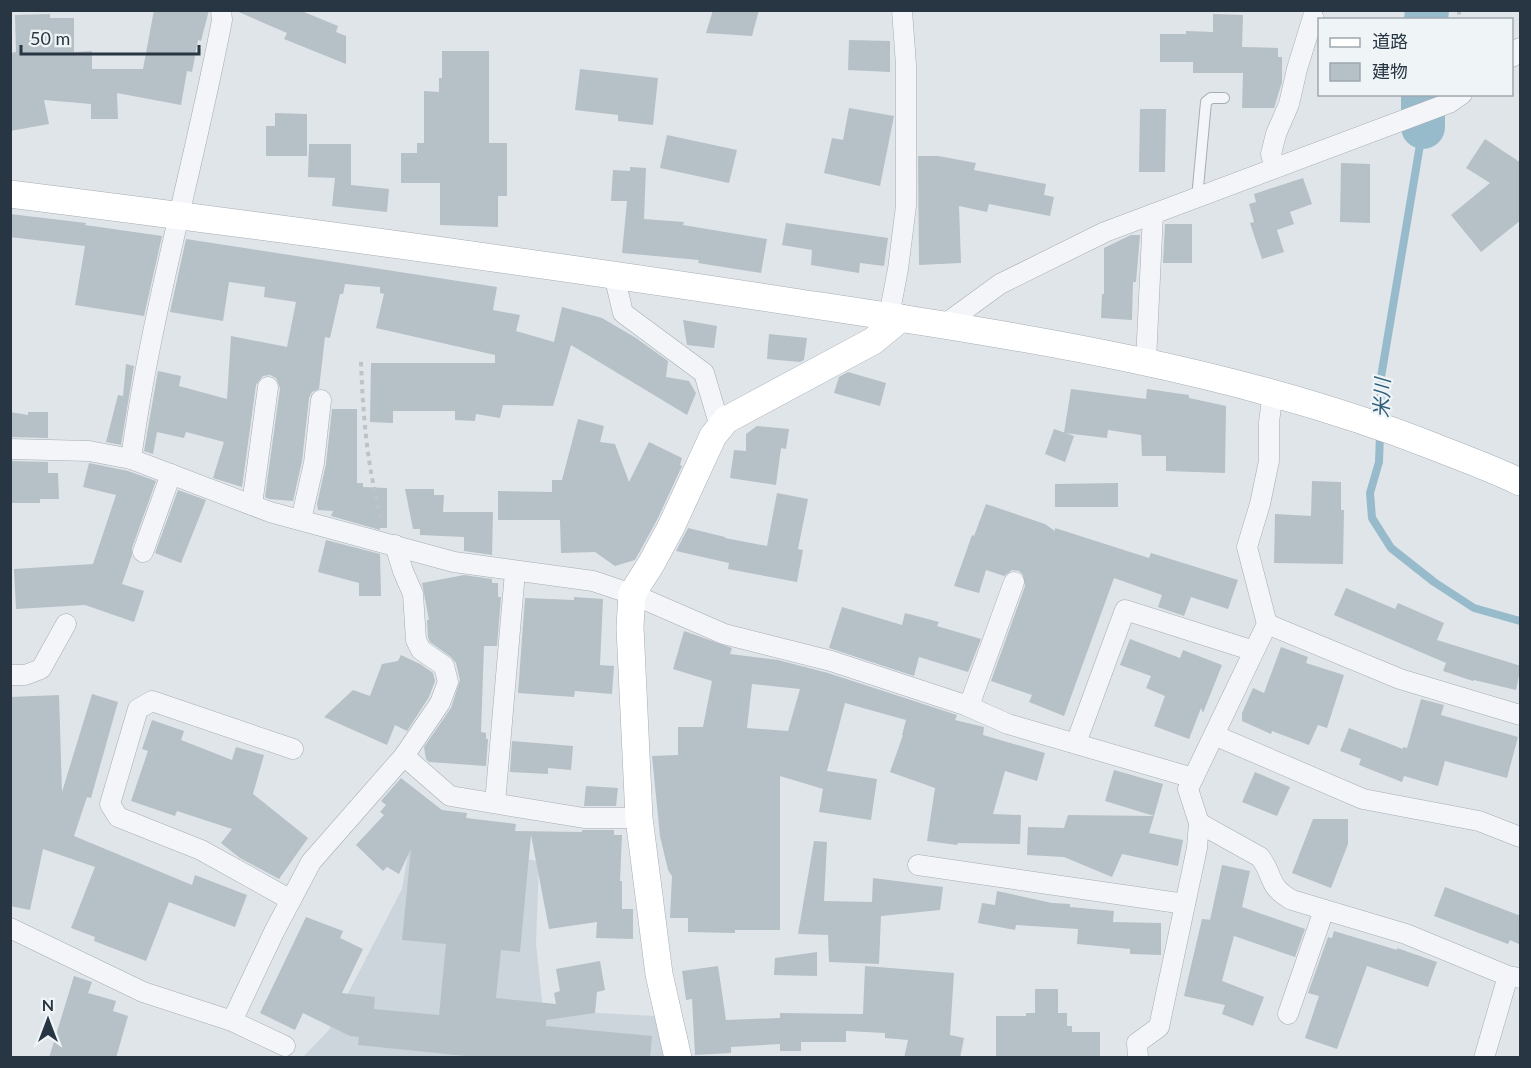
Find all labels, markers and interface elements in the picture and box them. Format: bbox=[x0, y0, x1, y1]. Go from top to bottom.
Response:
scale bar bbox=[21, 18, 200, 56]
legend bbox=[1318, 18, 1513, 96]
text: 50 m bbox=[30, 27, 70, 49]
text: 道路 bbox=[1372, 30, 1408, 52]
text: 建物 bbox=[1372, 60, 1408, 82]
water label: 米川 bbox=[1368, 376, 1394, 418]
north arrow bbox=[18, 990, 78, 1050]
text: N bbox=[42, 995, 54, 1014]

